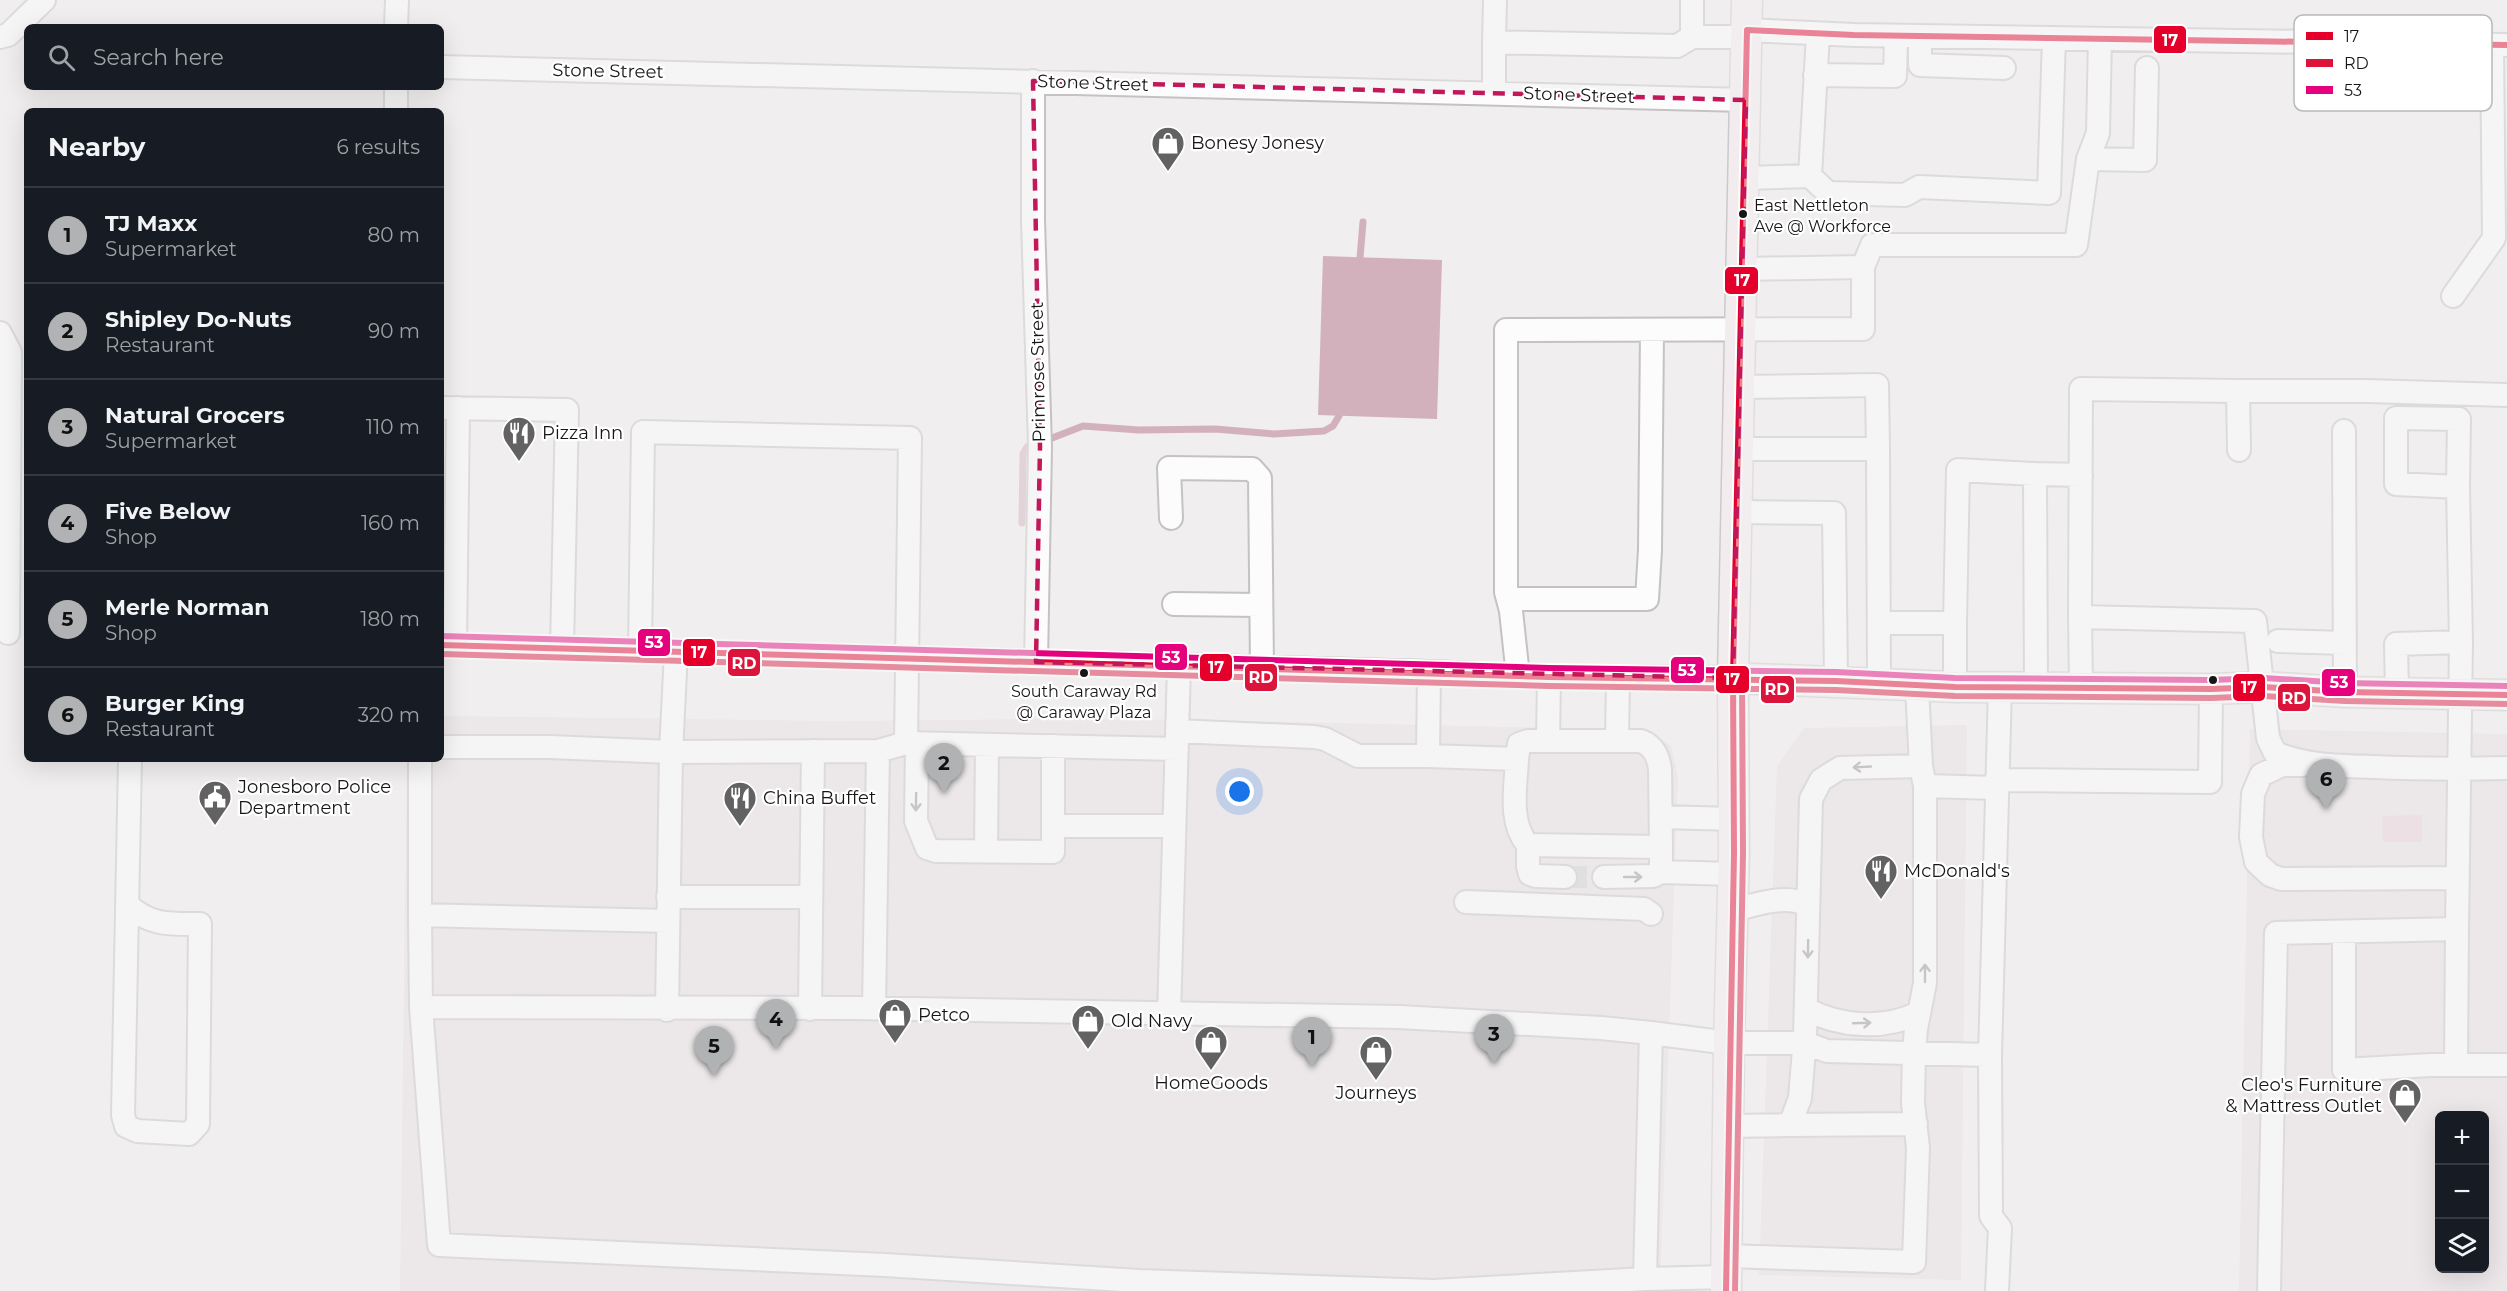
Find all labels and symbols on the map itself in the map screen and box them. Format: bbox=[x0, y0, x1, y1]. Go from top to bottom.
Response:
legend bbox=[2294, 15, 2492, 111]
line badge: 17 bbox=[2153, 25, 2187, 54]
text: 17 bbox=[2344, 27, 2359, 46]
text: 17 bbox=[2162, 31, 2178, 50]
text: RD bbox=[2344, 54, 2369, 73]
street label: Stone Street bbox=[552, 59, 664, 83]
street label: Stone Street bbox=[1037, 70, 1149, 96]
text: 53 bbox=[2344, 81, 2362, 100]
street label: Stone Street bbox=[1523, 82, 1635, 108]
shop icon: Bonesy Jonesy bbox=[1150, 125, 1186, 172]
place label: Bonesy Jonesy bbox=[1191, 132, 1324, 154]
place label: East Nettleton Ave @ Workforce bbox=[1754, 196, 1891, 236]
marker: East Nettleton Ave @ Workforce bbox=[1737, 208, 1749, 220]
line badge: 17 bbox=[1724, 266, 1759, 295]
text: 17 bbox=[1734, 271, 1750, 290]
street label: Primrose Street bbox=[1026, 302, 1050, 442]
restaurant icon: Pizza Inn bbox=[501, 415, 537, 462]
place label: Pizza Inn bbox=[542, 422, 623, 444]
line badge: 53 bbox=[637, 628, 671, 657]
text: 53 bbox=[645, 633, 663, 652]
line badge: 17 bbox=[682, 638, 716, 667]
text: 17 bbox=[691, 643, 707, 662]
line badge: 53 bbox=[1154, 643, 1188, 671]
line badge: RD bbox=[727, 648, 761, 677]
text: 53 bbox=[1162, 648, 1180, 667]
line badge: 17 bbox=[1199, 653, 1233, 682]
text: RD bbox=[732, 654, 756, 673]
line badge: 53 bbox=[1670, 656, 1705, 684]
text: 17 bbox=[1208, 658, 1224, 677]
text: 53 bbox=[1678, 661, 1696, 680]
line badge: RD bbox=[1244, 663, 1278, 692]
line badge: 17 bbox=[1715, 665, 1750, 694]
marker: South Caraway Rd @ Caraway Plaza bbox=[1078, 667, 1090, 679]
text: RD bbox=[1249, 668, 1273, 687]
line badge: 53 bbox=[2321, 668, 2356, 697]
text: 17 bbox=[1724, 670, 1740, 689]
line badge: 17 bbox=[2232, 673, 2266, 702]
text: 53 bbox=[2330, 673, 2348, 692]
unlabelled marker bbox=[2207, 674, 2219, 686]
line badge: RD bbox=[1760, 675, 1795, 704]
text: 17 bbox=[2241, 678, 2257, 697]
text: RD bbox=[1765, 680, 1789, 699]
place label: South Caraway Rd @ Caraway Plaza bbox=[1011, 682, 1157, 722]
line badge: RD bbox=[2277, 683, 2311, 712]
text: RD bbox=[2282, 689, 2306, 708]
pin: 2 bbox=[924, 744, 964, 793]
pin: 6 bbox=[2306, 760, 2346, 809]
one-way arrow bbox=[1853, 762, 1873, 773]
place label: Jonesboro Police Department bbox=[237, 776, 391, 819]
your location bbox=[1225, 777, 1254, 806]
public building icon: Jonesboro Police Department bbox=[197, 779, 233, 826]
restaurant icon: China Buffet bbox=[722, 780, 758, 827]
place label: China Buffet bbox=[763, 787, 876, 809]
one-way arrow bbox=[910, 791, 922, 811]
restaurant icon: McDonald's bbox=[1863, 853, 1899, 900]
place label: McDonald's bbox=[1904, 860, 2010, 882]
one-way arrow bbox=[1623, 871, 1643, 883]
one-way arrow bbox=[1802, 938, 1813, 958]
one-way arrow bbox=[1919, 964, 1931, 984]
shop icon: Petco bbox=[877, 997, 913, 1044]
pin: 4 bbox=[756, 1000, 796, 1049]
shop icon: Old Navy bbox=[1070, 1003, 1106, 1050]
place label: Petco bbox=[918, 1004, 970, 1026]
place label: Old Navy bbox=[1111, 1010, 1193, 1032]
pin: 3 bbox=[1474, 1014, 1514, 1064]
pin: 1 bbox=[1292, 1018, 1332, 1067]
one-way arrow bbox=[1851, 1018, 1871, 1029]
shop icon: HomeGoods bbox=[1193, 1024, 1229, 1071]
pin: 5 bbox=[694, 1026, 734, 1076]
shop icon: Journeys bbox=[1358, 1034, 1394, 1081]
place label: HomeGoods bbox=[1154, 1072, 1268, 1094]
place label: Cleo's Furniture & Mattress Outlet bbox=[2225, 1074, 2382, 1117]
shop icon: Cleo's Furniture & Mattress Outlet bbox=[2387, 1077, 2423, 1124]
place label: Journeys bbox=[1335, 1082, 1417, 1104]

